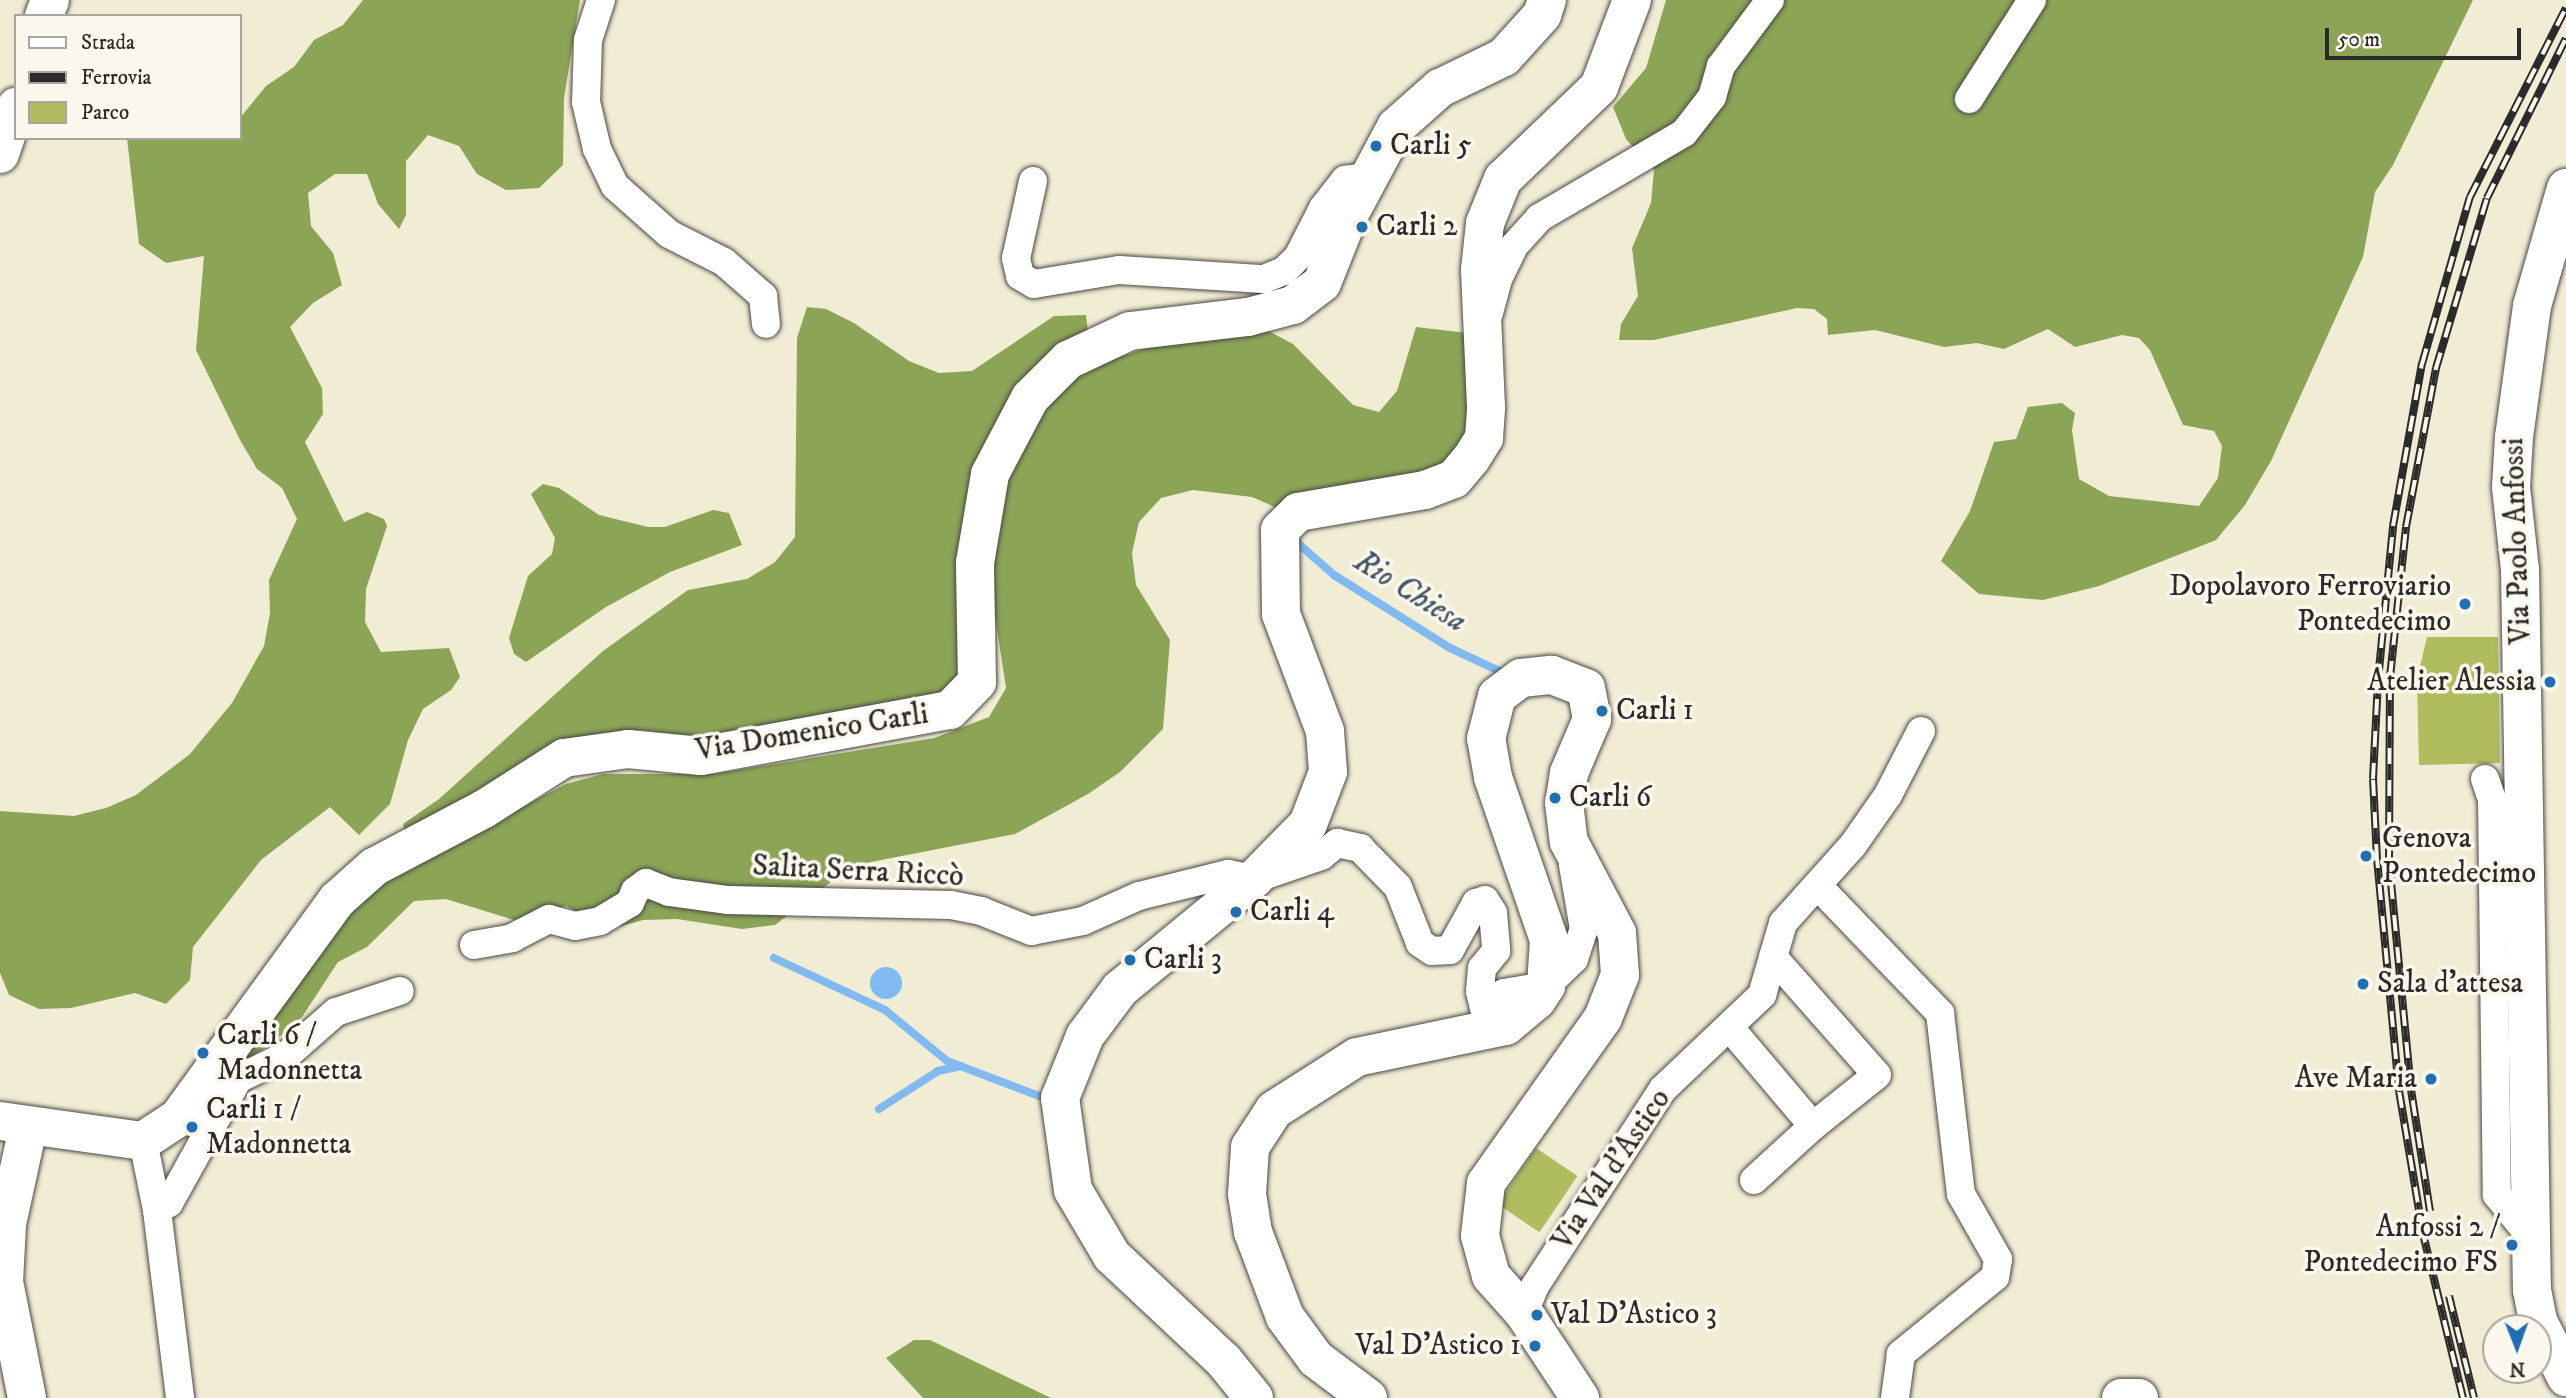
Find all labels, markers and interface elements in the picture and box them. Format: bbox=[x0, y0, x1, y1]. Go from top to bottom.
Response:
legend bbox=[14, 14, 242, 140]
scale bar bbox=[2328, 14, 2524, 58]
text: 50 m bbox=[2338, 27, 2380, 53]
text: Strada bbox=[81, 30, 135, 56]
text: Ferrovia bbox=[81, 65, 151, 91]
text: Parco bbox=[81, 100, 129, 126]
place label: Carli 5 bbox=[1390, 128, 1472, 164]
marker: Carli 5 bbox=[1368, 138, 1384, 154]
place label: Carli 2 bbox=[1376, 209, 1458, 245]
marker: Carli 2 bbox=[1354, 219, 1370, 235]
street label: Via Paolo Anfossi bbox=[2496, 437, 2540, 645]
water label: Rio Chiesa bbox=[1347, 543, 1473, 641]
place label: Dopolavoro Ferroviario Pontedecimo bbox=[2169, 569, 2451, 640]
marker: Dopolavoro Ferroviario Pontedecimo bbox=[2457, 596, 2473, 612]
place label: Atelier Alessia bbox=[2367, 664, 2536, 700]
marker: Atelier Alessia bbox=[2542, 674, 2558, 690]
place label: Carli 1 bbox=[1616, 693, 1694, 729]
street label: Via Domenico Carli bbox=[693, 697, 931, 769]
marker: Carli 1 bbox=[1594, 703, 1610, 719]
place label: Carli 6 bbox=[1569, 780, 1651, 816]
marker: Carli 6 bbox=[1547, 790, 1563, 806]
place label: Genova Pontedecimo bbox=[2382, 821, 2536, 892]
marker: Genova Pontedecimo bbox=[2356, 846, 2376, 866]
street label: Salita Serra Riccò bbox=[751, 848, 965, 896]
place label: Carli 4 bbox=[1250, 894, 1334, 930]
marker: Carli 4 bbox=[1228, 904, 1244, 920]
place label: Carli 3 bbox=[1144, 942, 1222, 978]
marker: Carli 3 bbox=[1122, 952, 1138, 968]
place label: Sala d'attesa bbox=[2377, 966, 2523, 1002]
marker: Sala d'attesa bbox=[2355, 976, 2371, 992]
place label: Carli 6 / Madonnetta bbox=[217, 1018, 362, 1088]
marker: Carli 6 / Madonnetta bbox=[195, 1045, 211, 1061]
place label: Ave Maria bbox=[2295, 1061, 2417, 1097]
marker: Ave Maria bbox=[2423, 1071, 2439, 1087]
street label: Via Val d'Astico bbox=[1545, 1083, 1679, 1257]
place label: Carli 1 / Madonnetta bbox=[206, 1092, 351, 1162]
marker: Carli 1 / Madonnetta bbox=[184, 1119, 200, 1135]
place label: Anfossi 2 / Pontedecimo FS bbox=[2303, 1210, 2498, 1280]
marker: Anfossi 2 / Pontedecimo FS bbox=[2504, 1237, 2520, 1253]
place label: Val D'Astico 3 bbox=[1551, 1297, 1717, 1333]
marker: Val D'Astico 3 bbox=[1529, 1307, 1545, 1323]
north arrow bbox=[2482, 1314, 2552, 1384]
place label: Val D'Astico 1 bbox=[1355, 1328, 1521, 1364]
marker: Val D'Astico 1 bbox=[1527, 1338, 1543, 1354]
text: N bbox=[2509, 1357, 2525, 1380]

